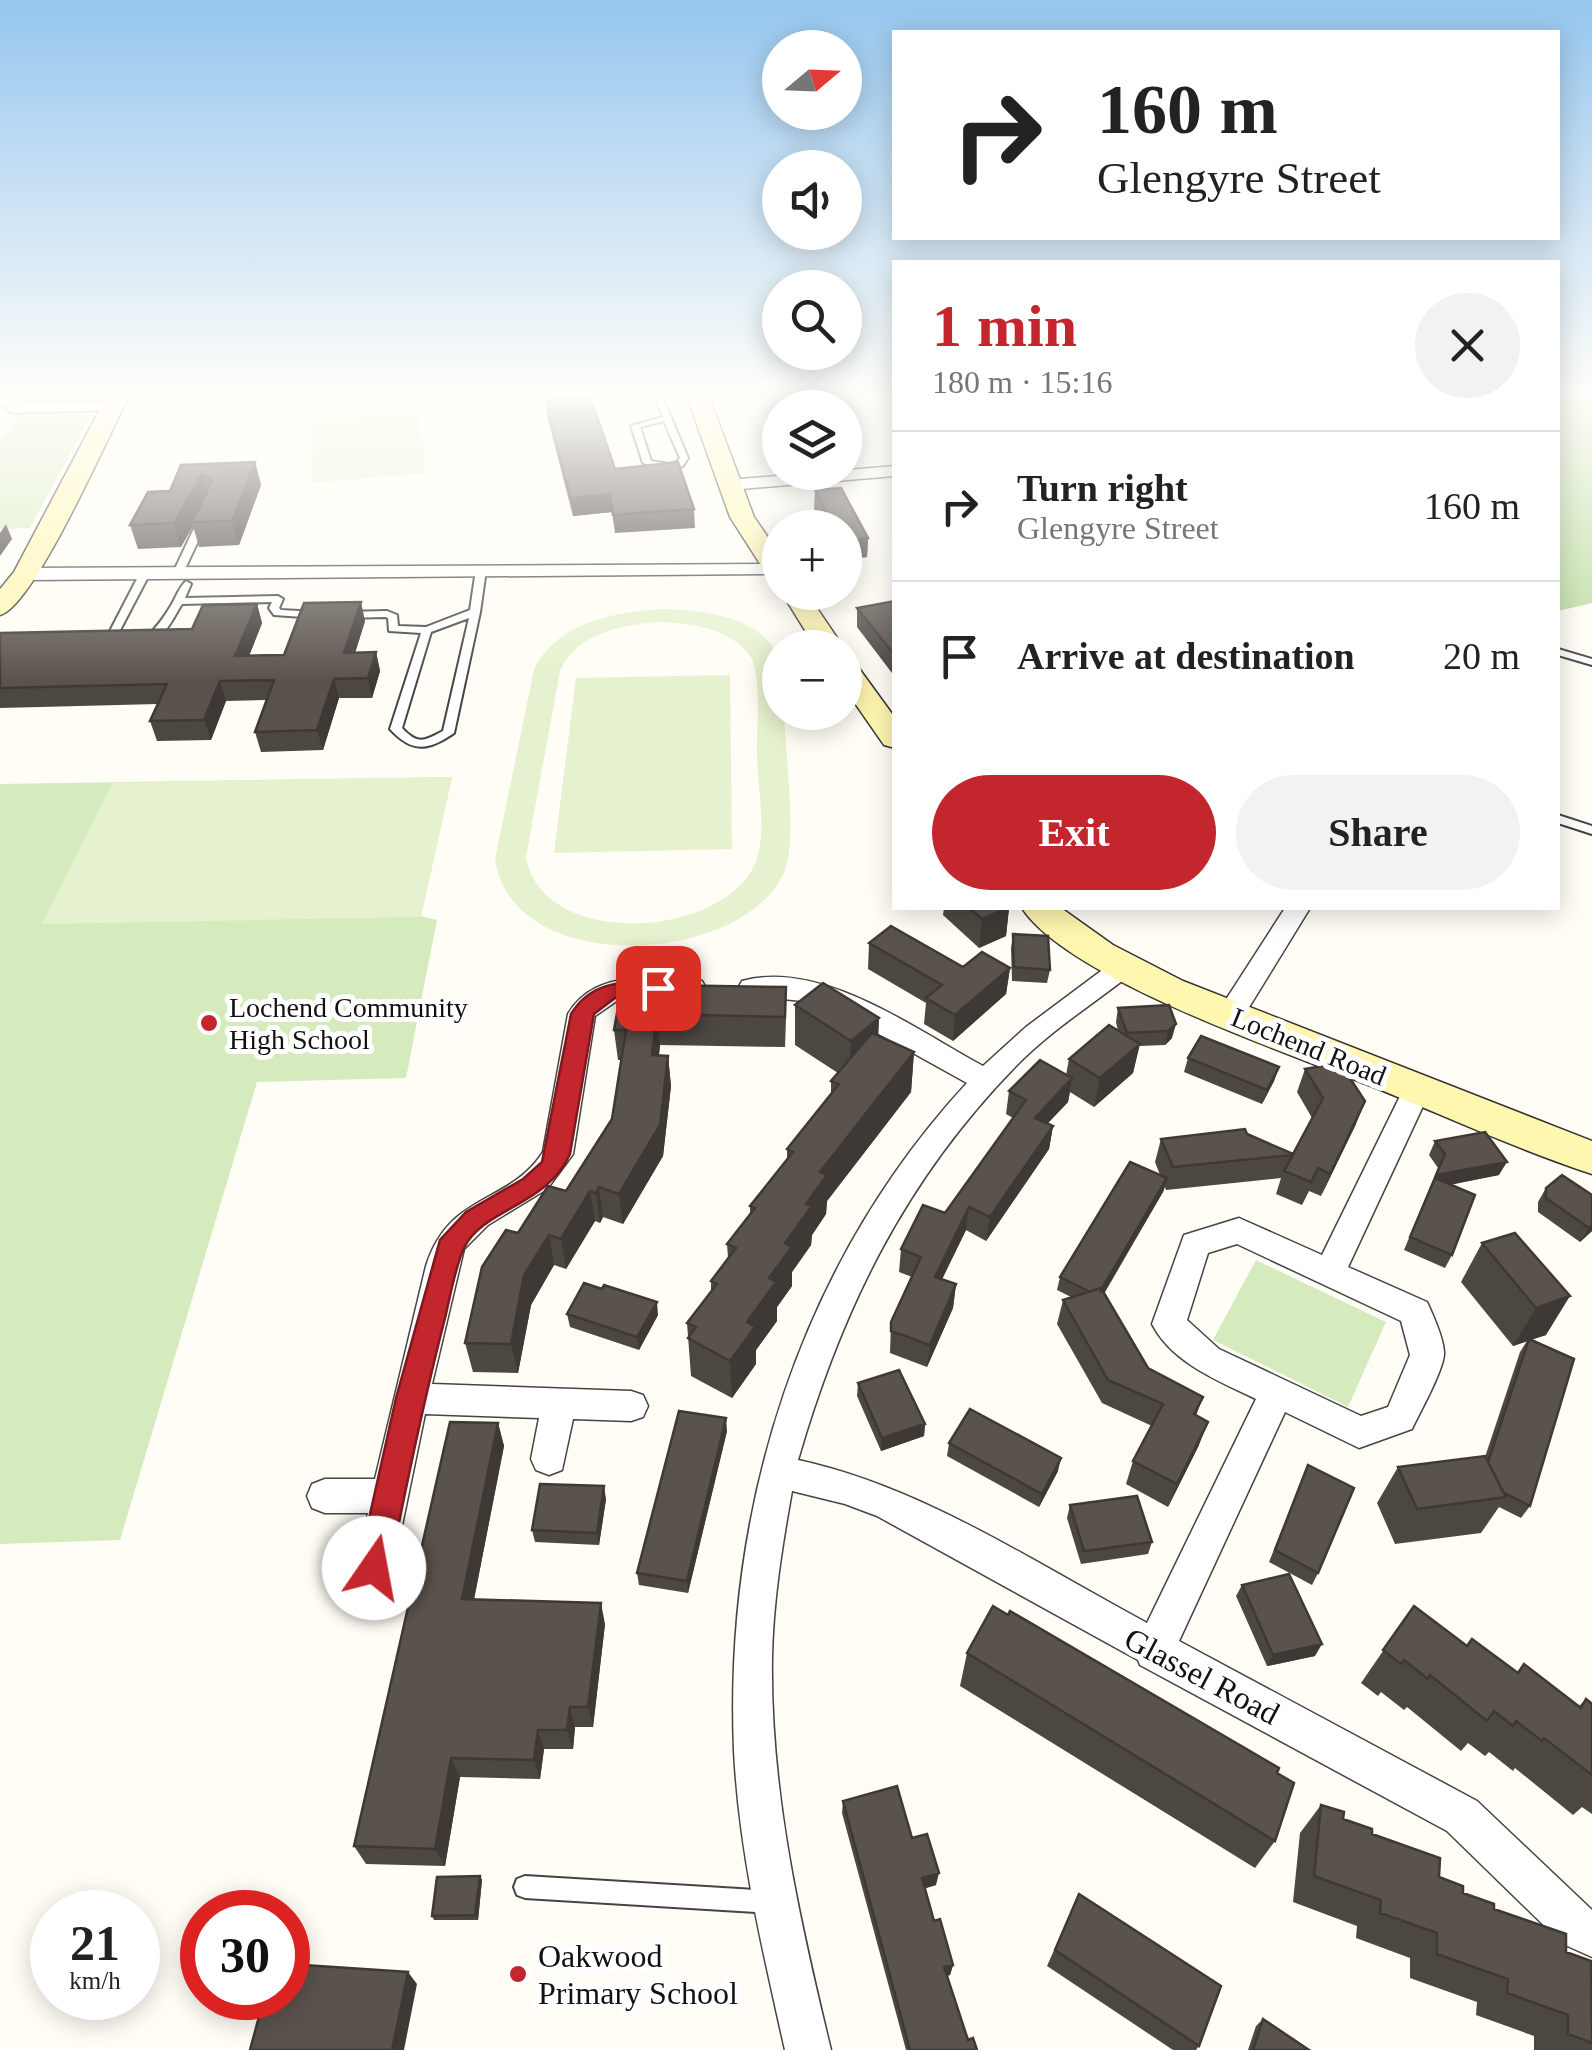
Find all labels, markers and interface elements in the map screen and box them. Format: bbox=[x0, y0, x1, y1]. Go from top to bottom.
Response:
north arrow bbox=[762, 30, 862, 130]
map controls bbox=[762, 30, 862, 730]
icon: right bbox=[932, 70, 1062, 200]
text: 160 m bbox=[1097, 71, 1278, 148]
button: sound bbox=[762, 150, 862, 250]
text: Glengyre Street bbox=[1097, 153, 1381, 203]
button: search bbox=[762, 270, 862, 370]
text: 1 min bbox=[932, 293, 1077, 359]
button: close bbox=[1415, 293, 1520, 398]
text: 180 m · 15:16 bbox=[932, 364, 1112, 400]
button: layers bbox=[762, 390, 862, 490]
text: Turn right bbox=[1017, 467, 1188, 509]
icon: right bbox=[932, 479, 987, 534]
text: 160 m bbox=[1424, 485, 1520, 527]
button: + bbox=[762, 510, 862, 610]
text: Glengyre Street bbox=[1017, 510, 1219, 546]
icon: arrive bbox=[932, 629, 987, 684]
button: − bbox=[762, 630, 862, 730]
text: Arrive at destination bbox=[1017, 635, 1355, 677]
text: 20 m bbox=[1443, 635, 1520, 677]
button: Exit bbox=[932, 775, 1216, 890]
button: Share bbox=[1236, 775, 1520, 890]
pin bbox=[616, 946, 701, 1031]
icon: arrive bbox=[631, 961, 686, 1016]
place label: Lochend Community High School bbox=[229, 992, 468, 1055]
street label: Lochend Road bbox=[1227, 1001, 1391, 1092]
marker: Lochend Community High School bbox=[198, 1012, 220, 1034]
position arrow bbox=[322, 1516, 426, 1620]
street label: Glassel Road bbox=[1119, 1620, 1285, 1732]
speed limit sign: 30 bbox=[180, 1890, 310, 2020]
text: 21 bbox=[70, 1915, 120, 1971]
place label: Oakwood Primary School bbox=[538, 1938, 738, 2011]
marker: Oakwood Primary School bbox=[507, 1963, 529, 1985]
text: km/h bbox=[69, 1967, 121, 1994]

